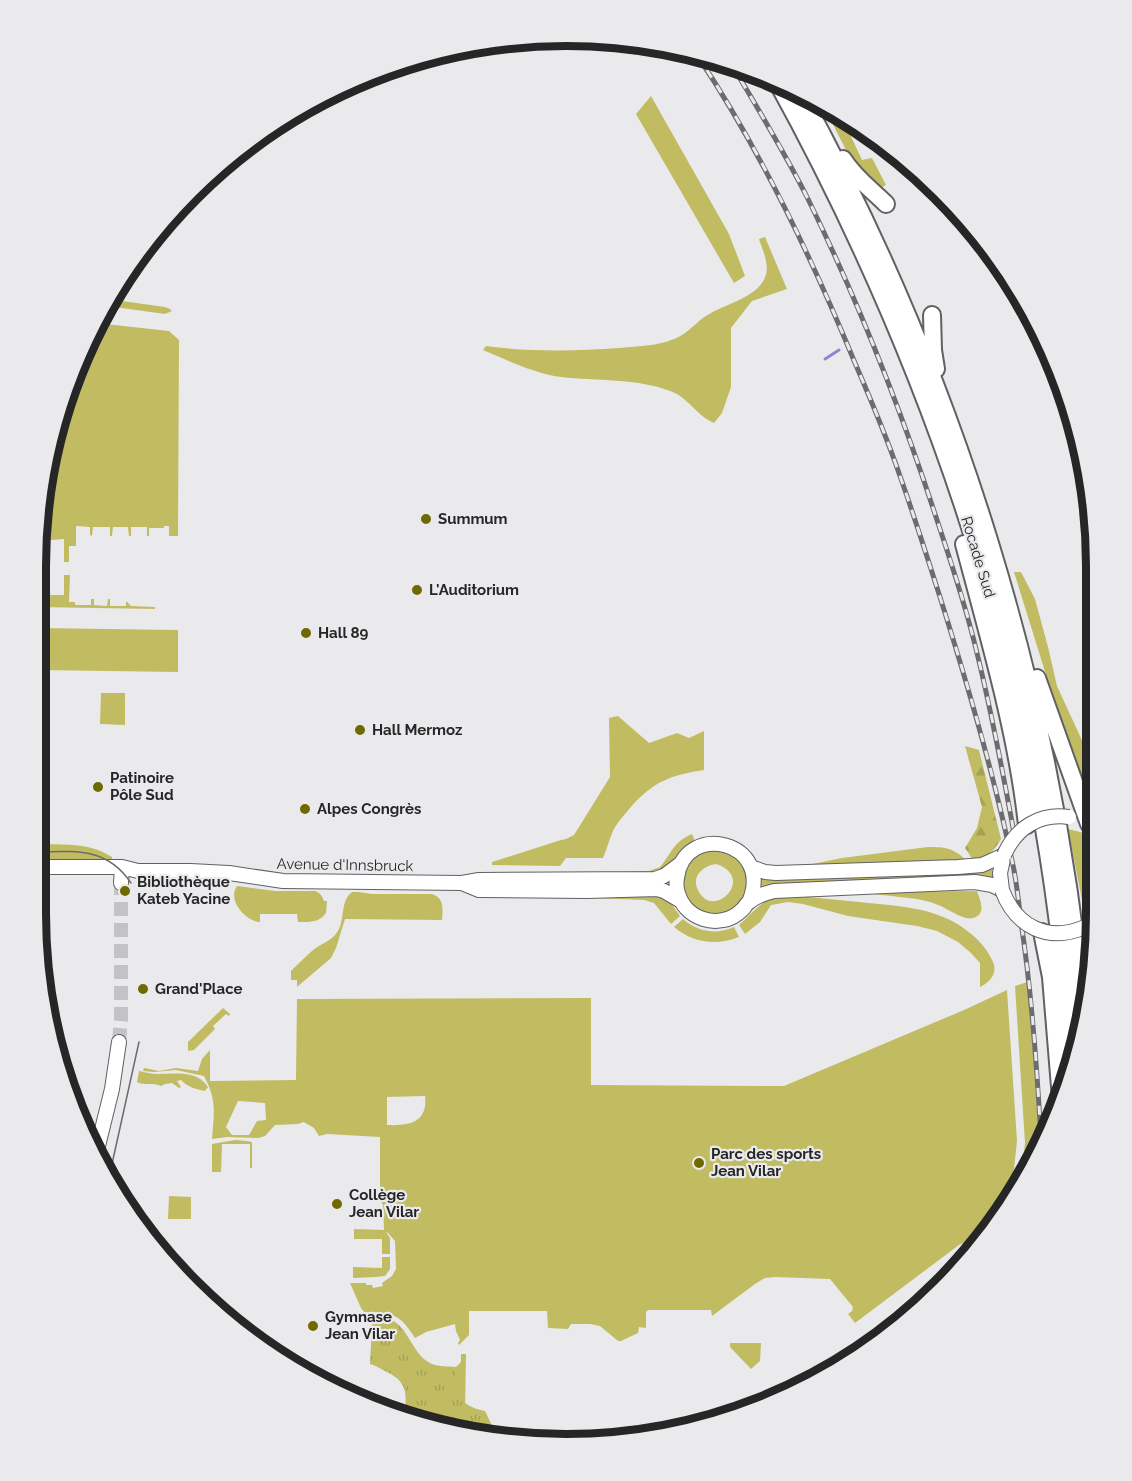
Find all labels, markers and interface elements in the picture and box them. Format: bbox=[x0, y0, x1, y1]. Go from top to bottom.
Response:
place label: Summum bbox=[438, 510, 508, 528]
marker: Summum bbox=[419, 512, 433, 526]
street label: Rocade Sud bbox=[957, 514, 999, 600]
place label: L'Auditorium bbox=[429, 581, 519, 599]
marker: L'Auditorium bbox=[410, 583, 424, 597]
place label: Hall 89 bbox=[318, 624, 368, 642]
marker: Hall 89 bbox=[299, 626, 313, 640]
place label: Hall Mermoz bbox=[372, 721, 462, 739]
marker: Hall Mermoz bbox=[353, 723, 367, 737]
place label: Patinoire Pôle Sud bbox=[110, 769, 174, 804]
marker: Patinoire Pôle Sud bbox=[91, 780, 105, 794]
place label: Alpes Congrès bbox=[317, 800, 421, 818]
marker: Alpes Congrès bbox=[298, 802, 312, 816]
street label: Avenue d'Innsbruck bbox=[276, 855, 414, 875]
place label: Bibliothèque Kateb Yacine bbox=[137, 873, 230, 908]
marker: Bibliothèque Kateb Yacine bbox=[118, 884, 132, 898]
place label: Grand'Place bbox=[155, 980, 243, 998]
marker: Grand'Place bbox=[136, 982, 150, 996]
place label: Parc des sports Jean Vilar bbox=[711, 1145, 821, 1180]
marker: Parc des sports Jean Vilar bbox=[692, 1156, 706, 1170]
place label: Collège Jean Vilar bbox=[349, 1186, 419, 1221]
marker: Collège Jean Vilar bbox=[330, 1197, 344, 1211]
place label: Gymnase Jean Vilar bbox=[325, 1308, 395, 1343]
marker: Gymnase Jean Vilar bbox=[306, 1319, 320, 1333]

